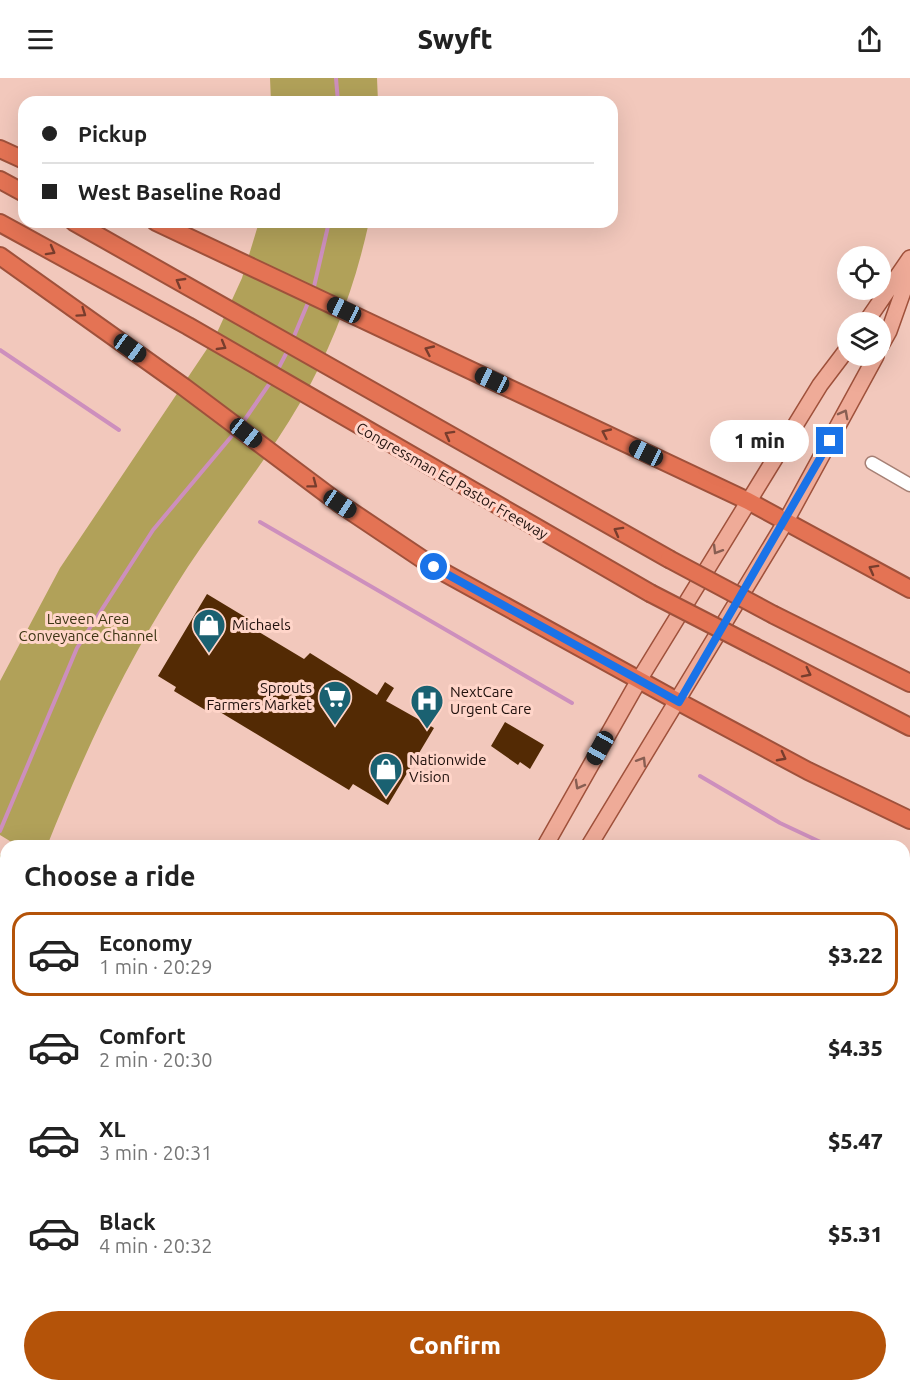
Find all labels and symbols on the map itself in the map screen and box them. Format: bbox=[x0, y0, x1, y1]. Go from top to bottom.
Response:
one-way arrow bbox=[45, 244, 55, 255]
one-way arrow bbox=[176, 278, 186, 289]
car bbox=[324, 294, 364, 326]
one-way arrow bbox=[76, 306, 87, 317]
car bbox=[110, 330, 150, 366]
one-way arrow bbox=[216, 339, 226, 351]
one-way arrow bbox=[425, 346, 436, 358]
car bbox=[472, 364, 512, 396]
one-way arrow bbox=[837, 410, 848, 421]
car bbox=[226, 415, 266, 451]
street label: Congressman Ed Pastor Freeway bbox=[353, 419, 551, 543]
callout: 1 min bbox=[710, 420, 809, 462]
route end bbox=[816, 427, 843, 454]
one-way arrow bbox=[601, 429, 612, 441]
one-way arrow bbox=[444, 431, 455, 442]
car bbox=[626, 437, 666, 469]
one-way arrow bbox=[307, 476, 318, 487]
car bbox=[320, 486, 360, 522]
one-way arrow bbox=[614, 526, 625, 538]
one-way arrow bbox=[714, 544, 725, 555]
route start bbox=[420, 553, 447, 580]
one-way arrow bbox=[869, 565, 879, 576]
shop icon: Michaels bbox=[191, 607, 227, 654]
park label: Laveen Area Conveyance Channel bbox=[18, 610, 158, 644]
place label: Michaels bbox=[232, 616, 291, 633]
one-way arrow bbox=[800, 666, 811, 678]
place label: Sprouts Farmers Market bbox=[207, 679, 312, 713]
supermarket icon: Sprouts Farmers Market bbox=[317, 679, 353, 726]
hospital icon: NextCare Urgent Care bbox=[409, 683, 445, 730]
place label: NextCare Urgent Care bbox=[450, 683, 532, 717]
car bbox=[583, 728, 617, 768]
one-way arrow bbox=[776, 750, 787, 761]
shop icon: Nationwide Vision bbox=[368, 751, 404, 798]
place label: Nationwide Vision bbox=[409, 751, 487, 785]
one-way arrow bbox=[635, 757, 646, 768]
one-way arrow bbox=[575, 779, 586, 790]

